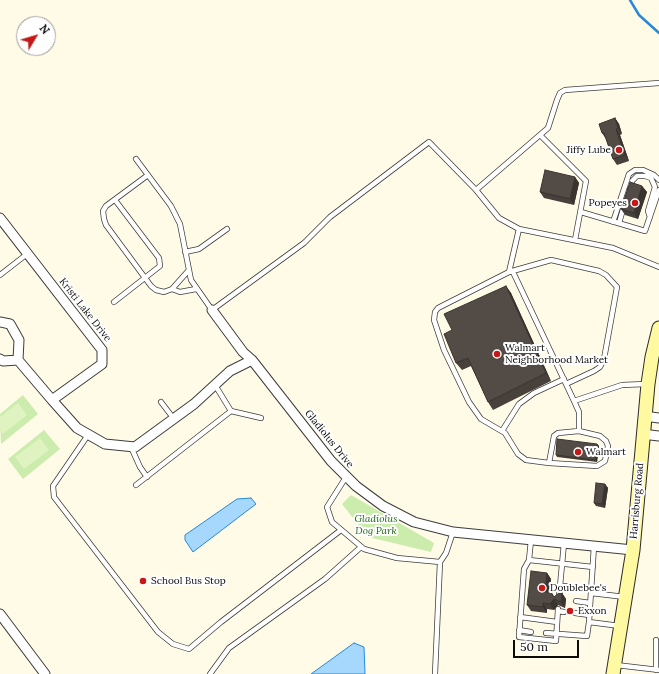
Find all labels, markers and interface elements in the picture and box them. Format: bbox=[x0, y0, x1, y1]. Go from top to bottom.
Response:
north arrow bbox=[16, 16, 56, 56]
text: N bbox=[37, 22, 53, 37]
place label: Jiffy Lube bbox=[567, 144, 611, 156]
marker: Jiffy Lube bbox=[614, 145, 624, 155]
place label: Popeyes bbox=[589, 197, 627, 209]
marker: Popeyes bbox=[630, 198, 640, 208]
street label: Kristi Lake Drive bbox=[56, 276, 114, 344]
place label: Walmart Neighborhood Market bbox=[505, 342, 608, 366]
marker: Walmart Neighborhood Market bbox=[492, 349, 502, 359]
street label: Gladiolus Drive bbox=[302, 408, 356, 470]
place label: Walmart bbox=[586, 446, 626, 458]
marker: Walmart bbox=[573, 447, 583, 457]
street label: Harrisburg Road bbox=[628, 462, 646, 540]
park label: Gladiolus Dog Park bbox=[355, 513, 397, 536]
place label: School Bus Stop bbox=[151, 575, 226, 587]
marker: School Bus Stop bbox=[138, 576, 148, 586]
place label: Doublebee's bbox=[550, 582, 606, 594]
marker: Doublebee's bbox=[537, 583, 547, 593]
place label: Exxon bbox=[578, 605, 607, 617]
marker: Exxon bbox=[565, 606, 575, 616]
scale bar bbox=[515, 632, 581, 658]
text: 50 m bbox=[520, 639, 548, 654]

